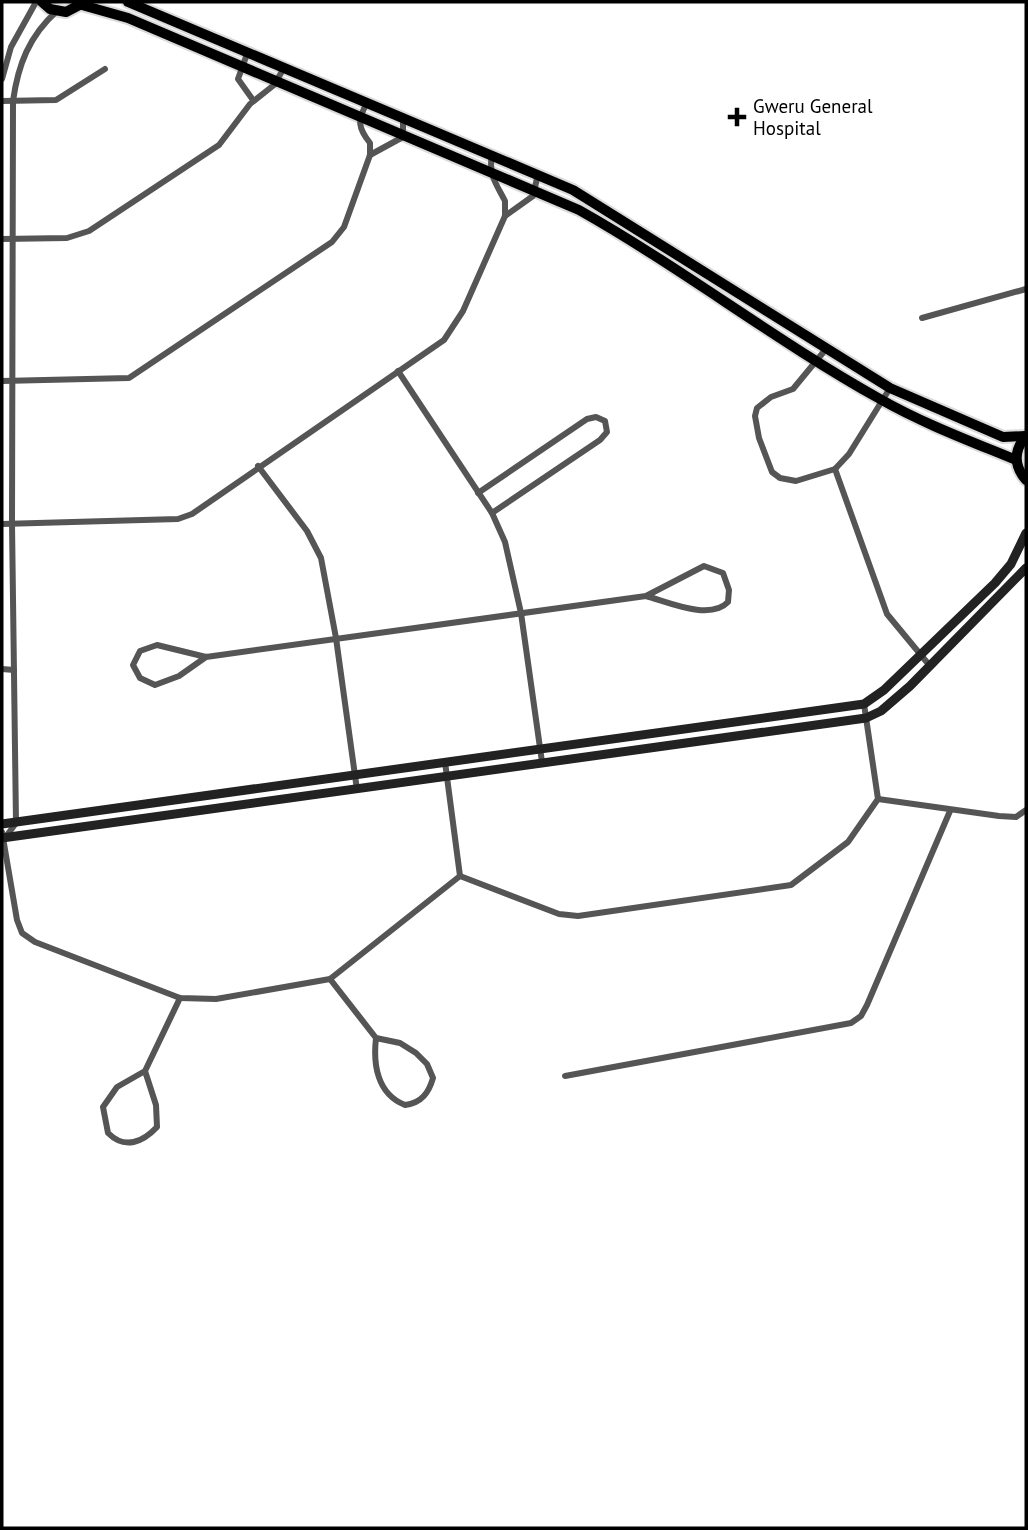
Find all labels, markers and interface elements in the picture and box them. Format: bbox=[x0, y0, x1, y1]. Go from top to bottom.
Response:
place label: Gweru General Hospital bbox=[753, 94, 873, 140]
marker: Gweru General Hospital bbox=[727, 107, 747, 127]

